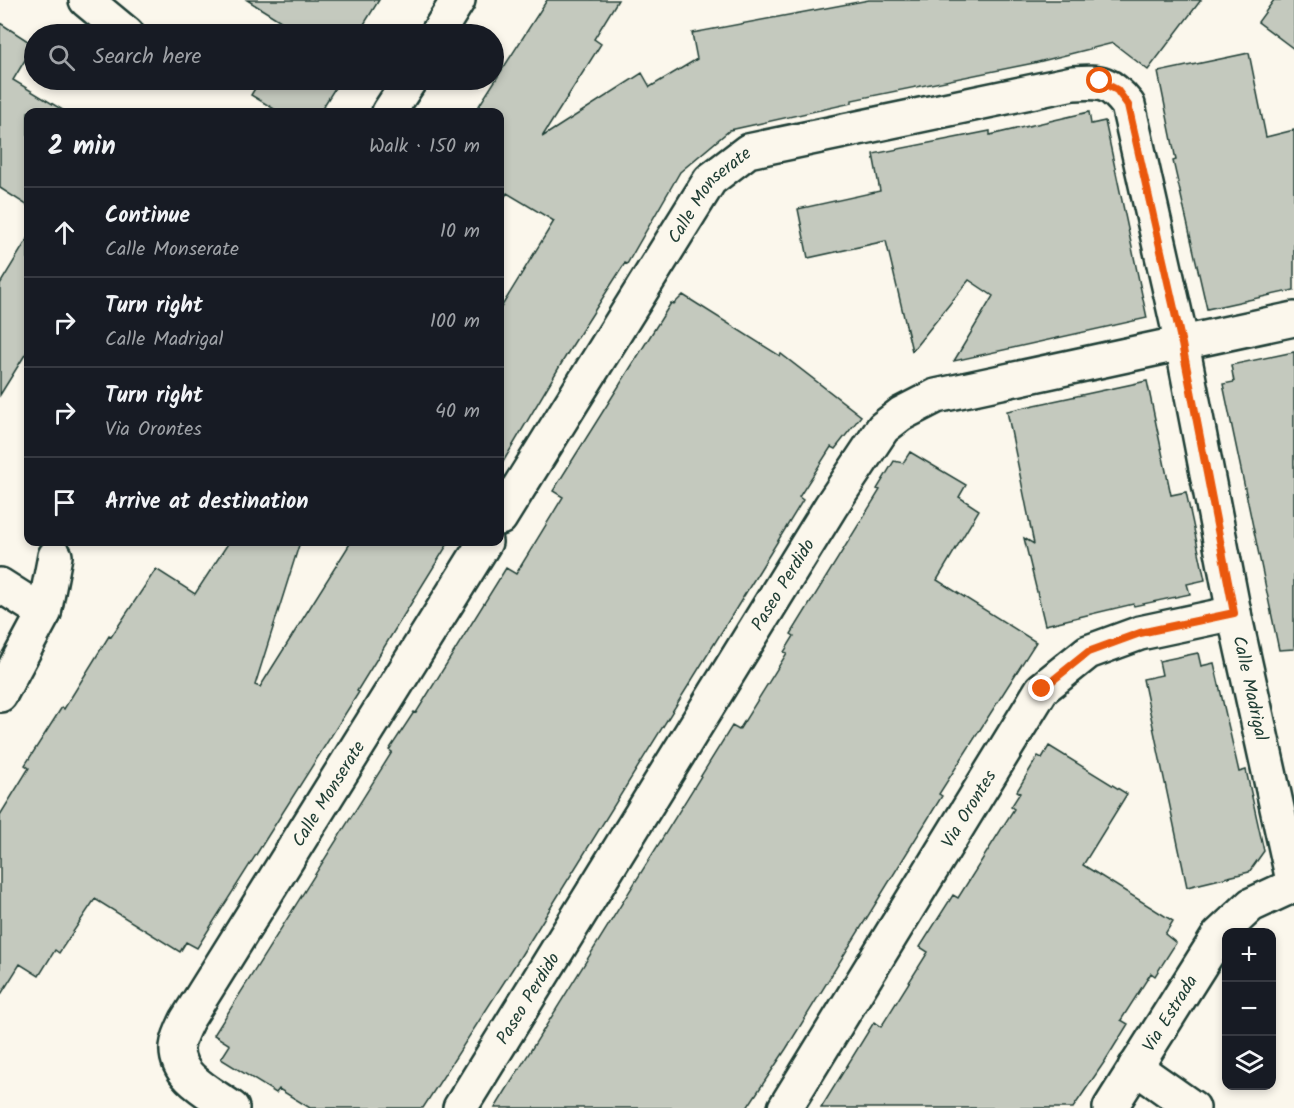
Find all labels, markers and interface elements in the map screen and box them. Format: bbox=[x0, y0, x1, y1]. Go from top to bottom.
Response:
search box bbox=[24, 24, 504, 90]
text: Search here bbox=[93, 40, 201, 75]
icon: search bbox=[45, 41, 78, 74]
route start bbox=[1086, 67, 1112, 93]
text: 2 min bbox=[48, 126, 116, 168]
text: Walk · 150 m bbox=[369, 131, 480, 163]
street label: Calle Monserate bbox=[661, 140, 758, 250]
text: Continue bbox=[105, 199, 190, 234]
icon: ahead bbox=[48, 216, 81, 249]
text: 10 m bbox=[440, 216, 480, 248]
text: Calle Monserate bbox=[105, 234, 239, 266]
text: Turn right bbox=[105, 289, 203, 324]
icon: right bbox=[48, 306, 81, 339]
text: 100 m bbox=[430, 306, 480, 338]
text: Calle Madrigal bbox=[105, 324, 223, 356]
text: Turn right bbox=[105, 379, 203, 414]
icon: right bbox=[48, 396, 81, 429]
text: 40 m bbox=[435, 396, 480, 428]
text: Via Orontes bbox=[105, 414, 202, 446]
text: Arrive at destination bbox=[105, 485, 308, 520]
icon: arrive bbox=[48, 486, 81, 519]
street label: Paseo Perdido bbox=[744, 533, 823, 637]
street label: Calle Madrigal bbox=[1223, 633, 1275, 744]
route end bbox=[1028, 675, 1054, 701]
street label: Calle Monserate bbox=[285, 735, 374, 853]
street label: Via Orontes bbox=[935, 765, 1005, 854]
map controls bbox=[1222, 928, 1276, 1090]
button: + bbox=[1222, 928, 1276, 982]
street label: Paseo Perdido bbox=[489, 947, 568, 1051]
street label: Via Estrada bbox=[1136, 970, 1206, 1058]
button: − bbox=[1222, 982, 1276, 1036]
button: layers bbox=[1222, 1036, 1276, 1090]

